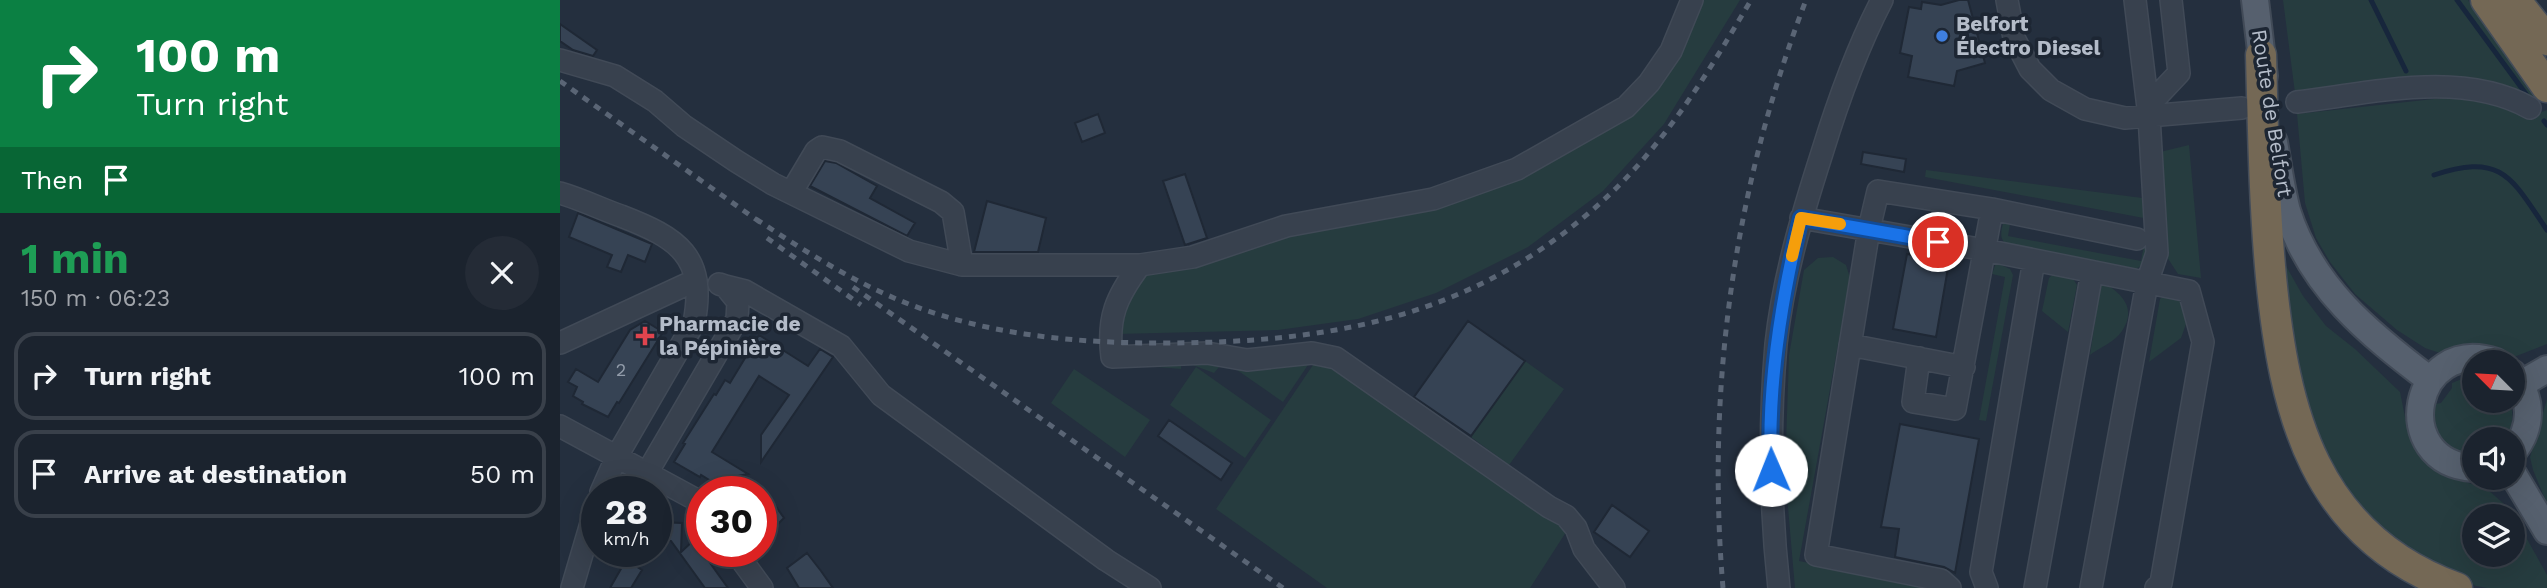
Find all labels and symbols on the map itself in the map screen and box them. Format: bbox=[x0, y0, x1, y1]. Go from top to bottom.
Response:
place label: Belfort Électro Diesel bbox=[1956, 11, 2100, 60]
street label: Route de Belfort bbox=[2247, 27, 2298, 199]
marker: Belfort Électro Diesel bbox=[1934, 28, 1950, 44]
pin bbox=[1908, 212, 1968, 272]
place label: Pharmacie de la Pépinière bbox=[659, 311, 801, 360]
marker: Pharmacie de la Pépinière bbox=[637, 328, 653, 344]
north arrow bbox=[2462, 350, 2525, 413]
house number: 2 bbox=[616, 359, 626, 380]
position arrow bbox=[1734, 433, 1808, 507]
speed limit sign: 30 bbox=[686, 476, 777, 567]

